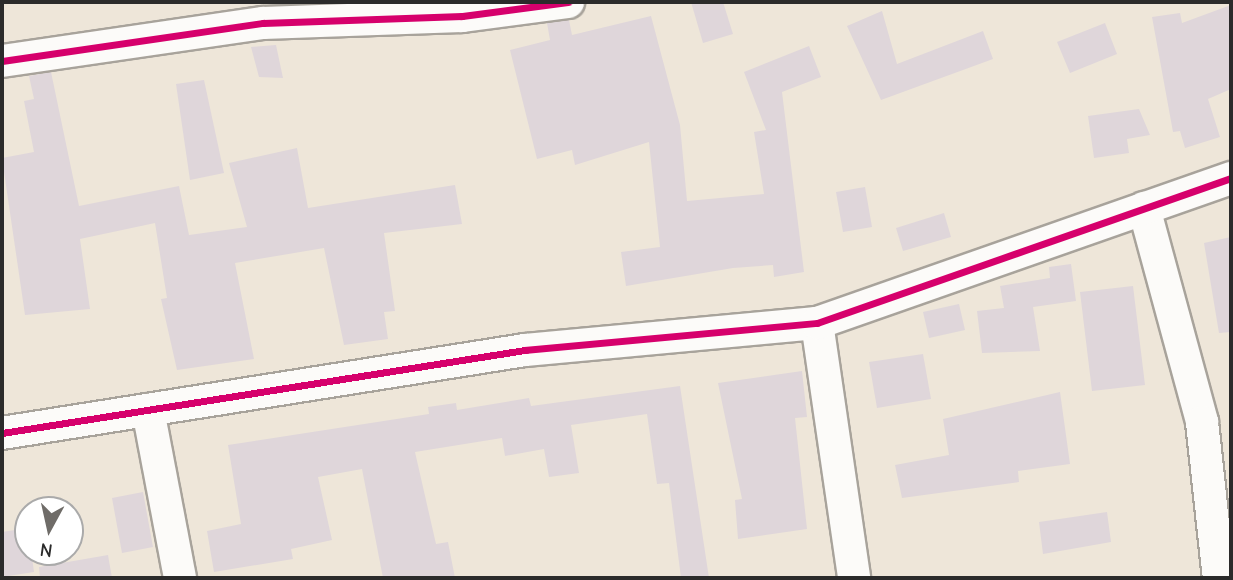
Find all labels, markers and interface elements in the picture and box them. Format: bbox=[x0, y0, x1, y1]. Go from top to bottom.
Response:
north arrow bbox=[14, 496, 84, 566]
text: N bbox=[39, 538, 54, 562]

